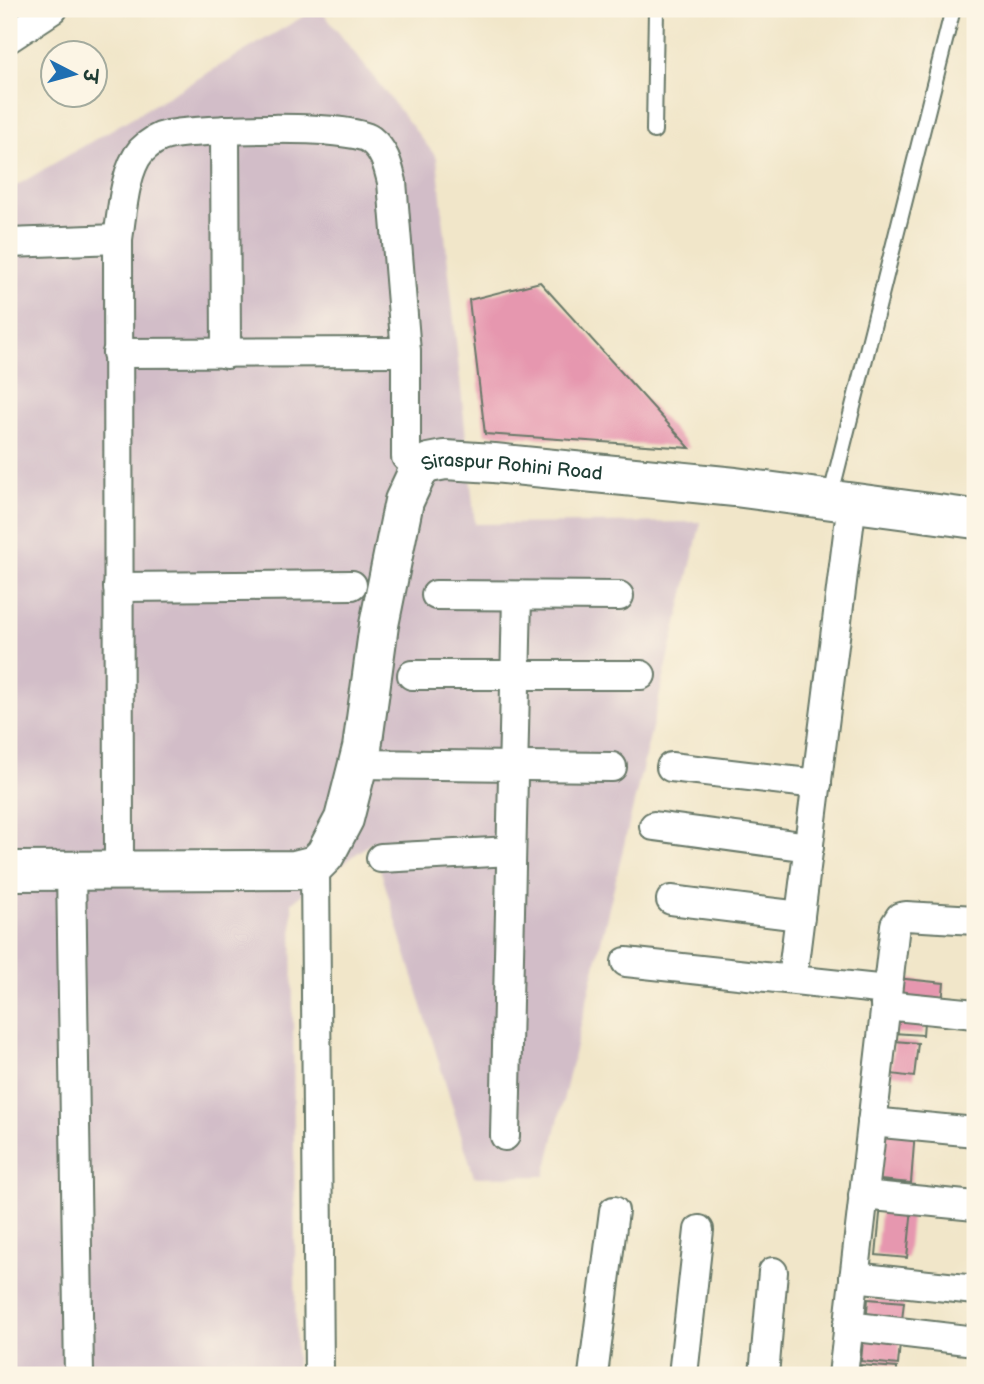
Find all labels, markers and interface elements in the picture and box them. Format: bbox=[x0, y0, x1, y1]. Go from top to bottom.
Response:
north arrow bbox=[38, 38, 108, 108]
text: उ bbox=[77, 66, 102, 85]
street label: Siraspur Rohini Road bbox=[417, 448, 604, 485]

